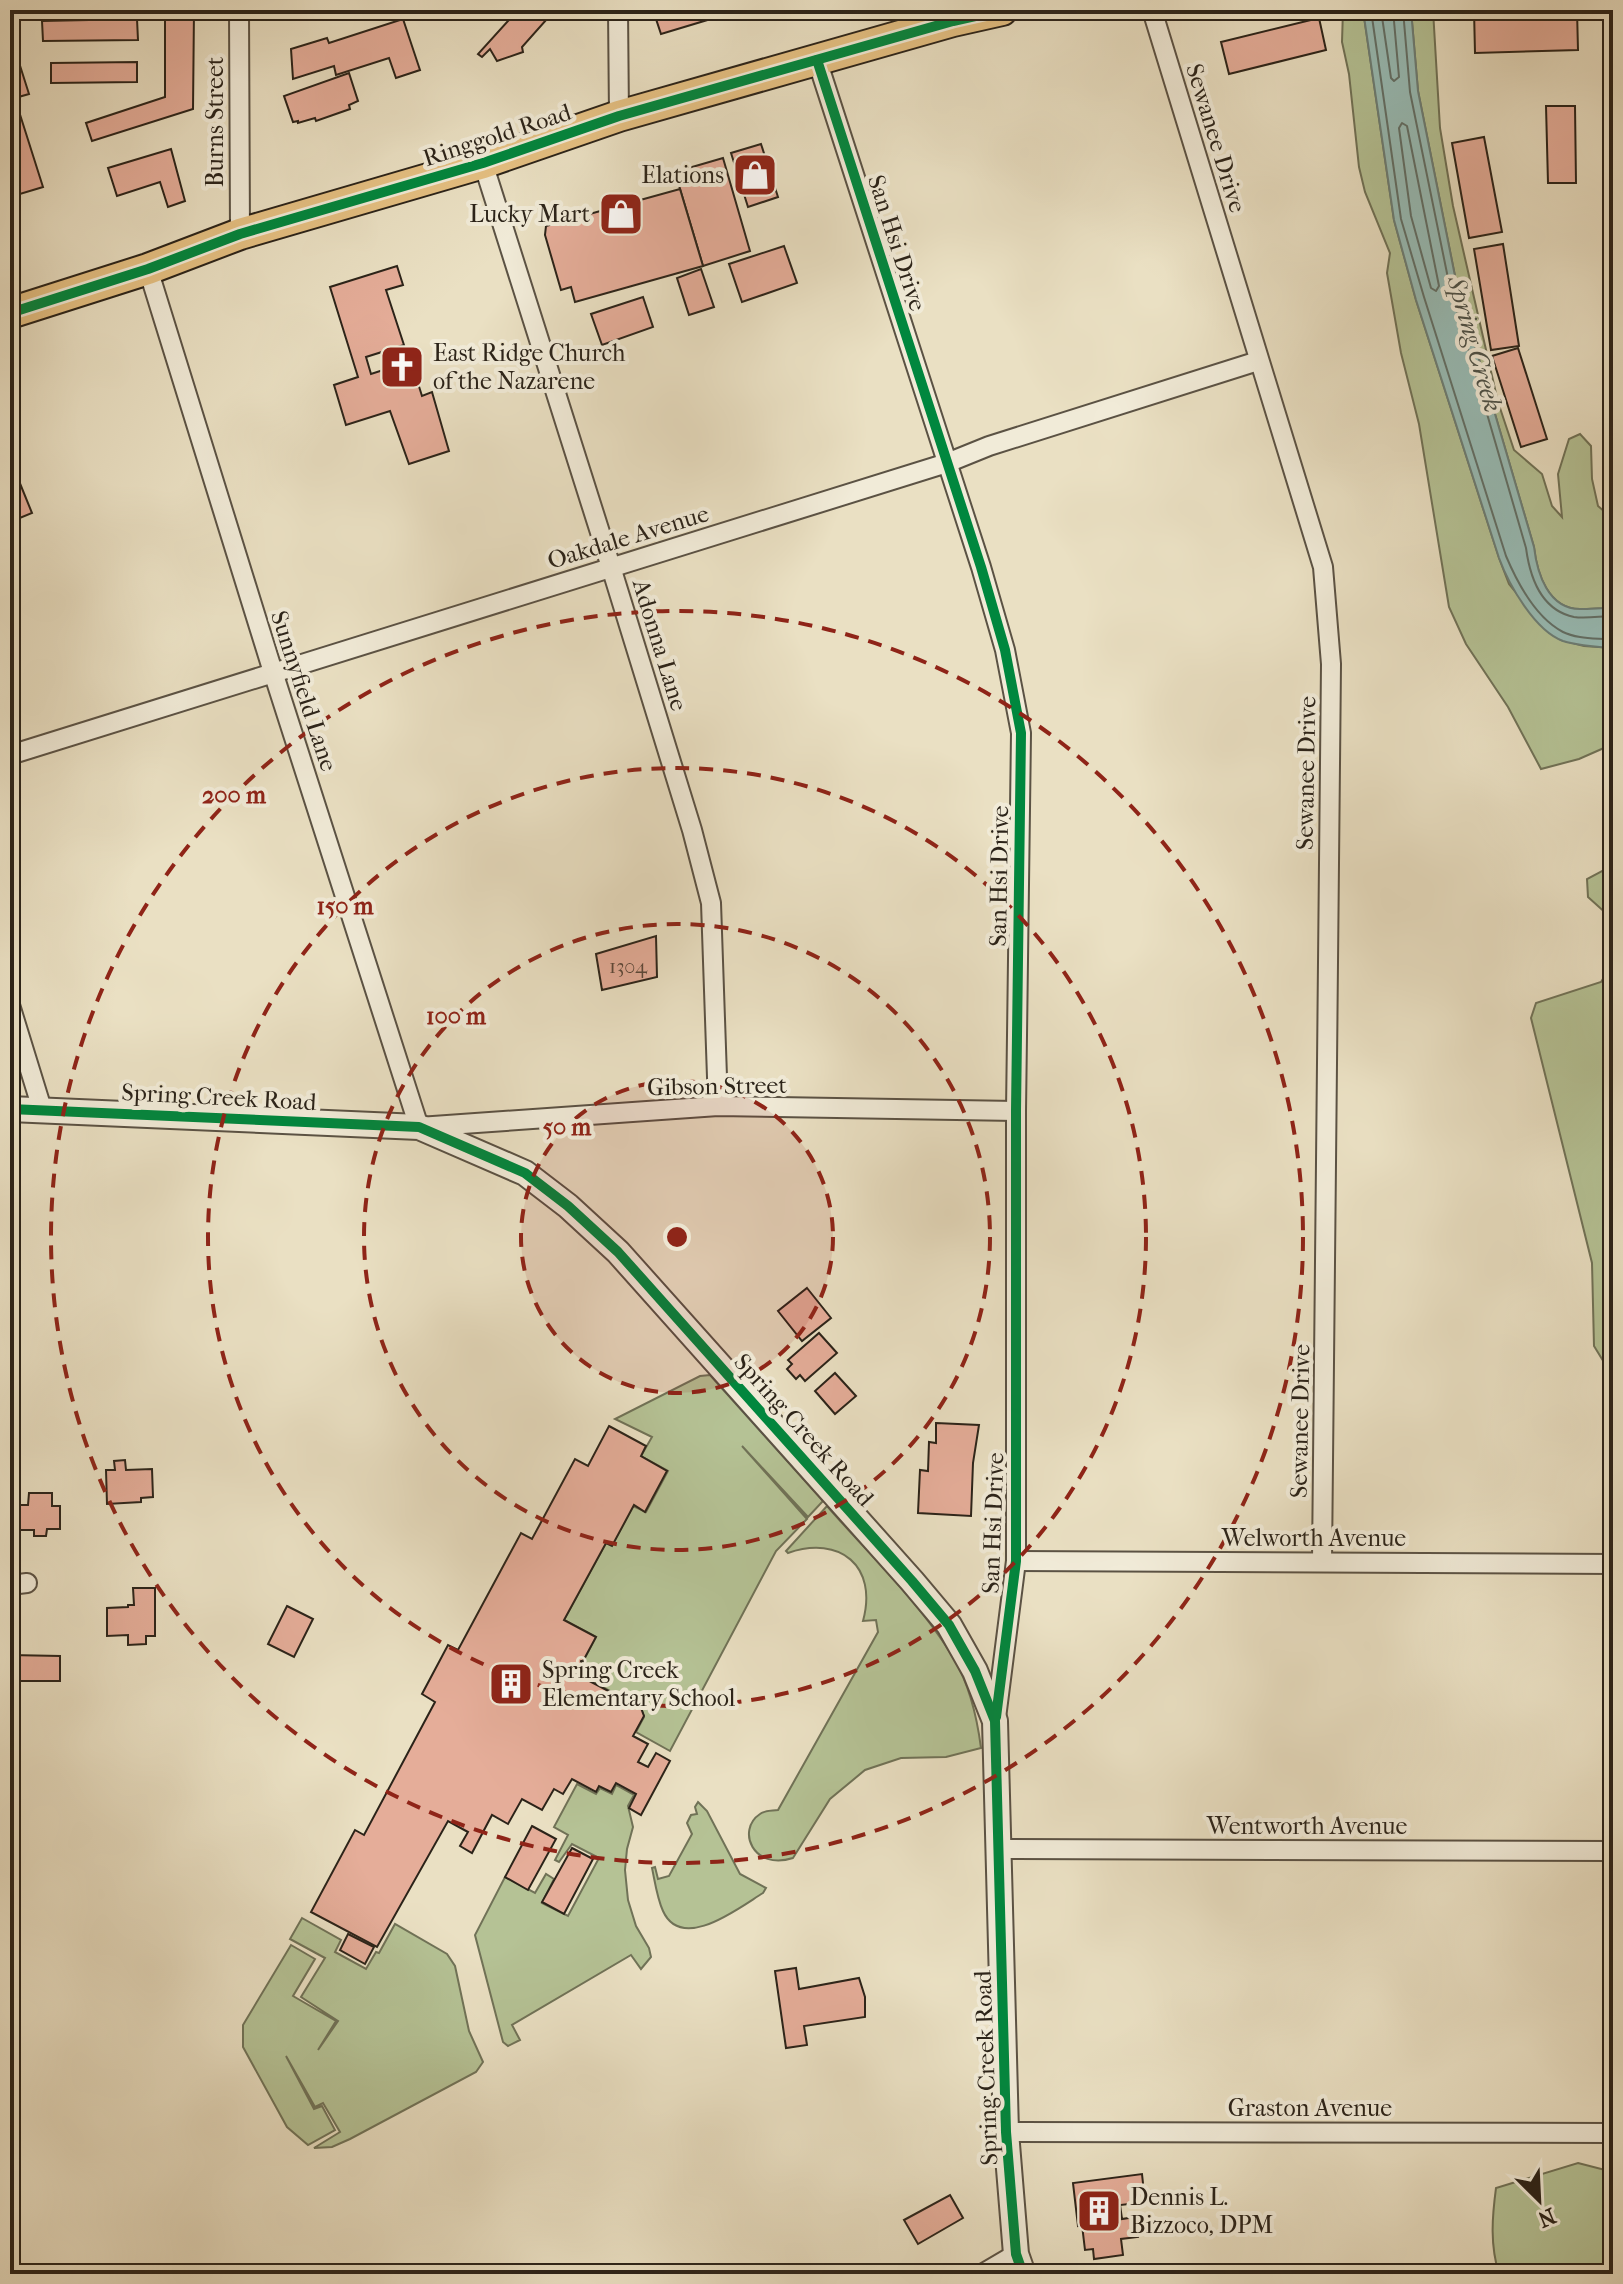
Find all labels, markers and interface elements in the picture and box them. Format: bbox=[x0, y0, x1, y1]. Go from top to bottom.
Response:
street label: Burns Street bbox=[201, 56, 229, 187]
street label: Sewanee Drive bbox=[1180, 60, 1252, 216]
street label: Ringgold Road bbox=[419, 98, 575, 172]
shop icon: Elations bbox=[731, 151, 779, 199]
place label: Elations bbox=[641, 161, 724, 189]
street label: San Hsi Drive bbox=[862, 171, 932, 315]
shop icon: Lucky Mart bbox=[597, 190, 645, 238]
place label: Lucky Mart bbox=[469, 200, 590, 228]
water label: Spring Creek bbox=[1440, 272, 1509, 416]
place label: East Ridge Church of the Nazarene bbox=[433, 339, 626, 395]
church icon: East Ridge Church of the Nazarene bbox=[378, 343, 426, 391]
street label: Oakdale Avenue bbox=[544, 499, 712, 575]
street label: Adonna Lane bbox=[626, 575, 693, 714]
street label: Sunnyfield Lane bbox=[265, 607, 343, 775]
street label: Sewanee Drive bbox=[1291, 696, 1321, 850]
text: 200 m bbox=[202, 781, 267, 809]
street label: San Hsi Drive bbox=[984, 805, 1014, 947]
text: 150 m bbox=[316, 892, 375, 920]
house number: 1304 bbox=[609, 955, 648, 978]
text: 100 m bbox=[426, 1002, 487, 1030]
street label: Gibson Street bbox=[647, 1071, 788, 1101]
street label: Spring Creek Road bbox=[121, 1078, 318, 1116]
text: 50 m bbox=[543, 1113, 592, 1141]
centre of rings bbox=[663, 1223, 691, 1251]
street label: Sewanee Drive bbox=[1285, 1344, 1315, 1498]
street label: Spring Creek Road bbox=[728, 1348, 880, 1513]
street label: San Hsi Drive bbox=[977, 1452, 1009, 1594]
street label: Welworth Avenue bbox=[1221, 1524, 1406, 1552]
place label: Spring Creek Elementary School bbox=[542, 1656, 736, 1712]
building icon: Spring Creek Elementary School bbox=[487, 1660, 535, 1708]
street label: Wentworth Avenue bbox=[1206, 1812, 1407, 1840]
street label: Spring Creek Road bbox=[969, 1969, 1003, 2166]
street label: Graston Avenue bbox=[1228, 2094, 1392, 2122]
north arrow bbox=[1499, 2160, 1579, 2240]
place label: Dennis L. Bizzoco, DPM bbox=[1130, 2183, 1273, 2239]
building icon: Dennis L. Bizzoco, DPM bbox=[1075, 2187, 1123, 2235]
text: N bbox=[1534, 2202, 1560, 2233]

